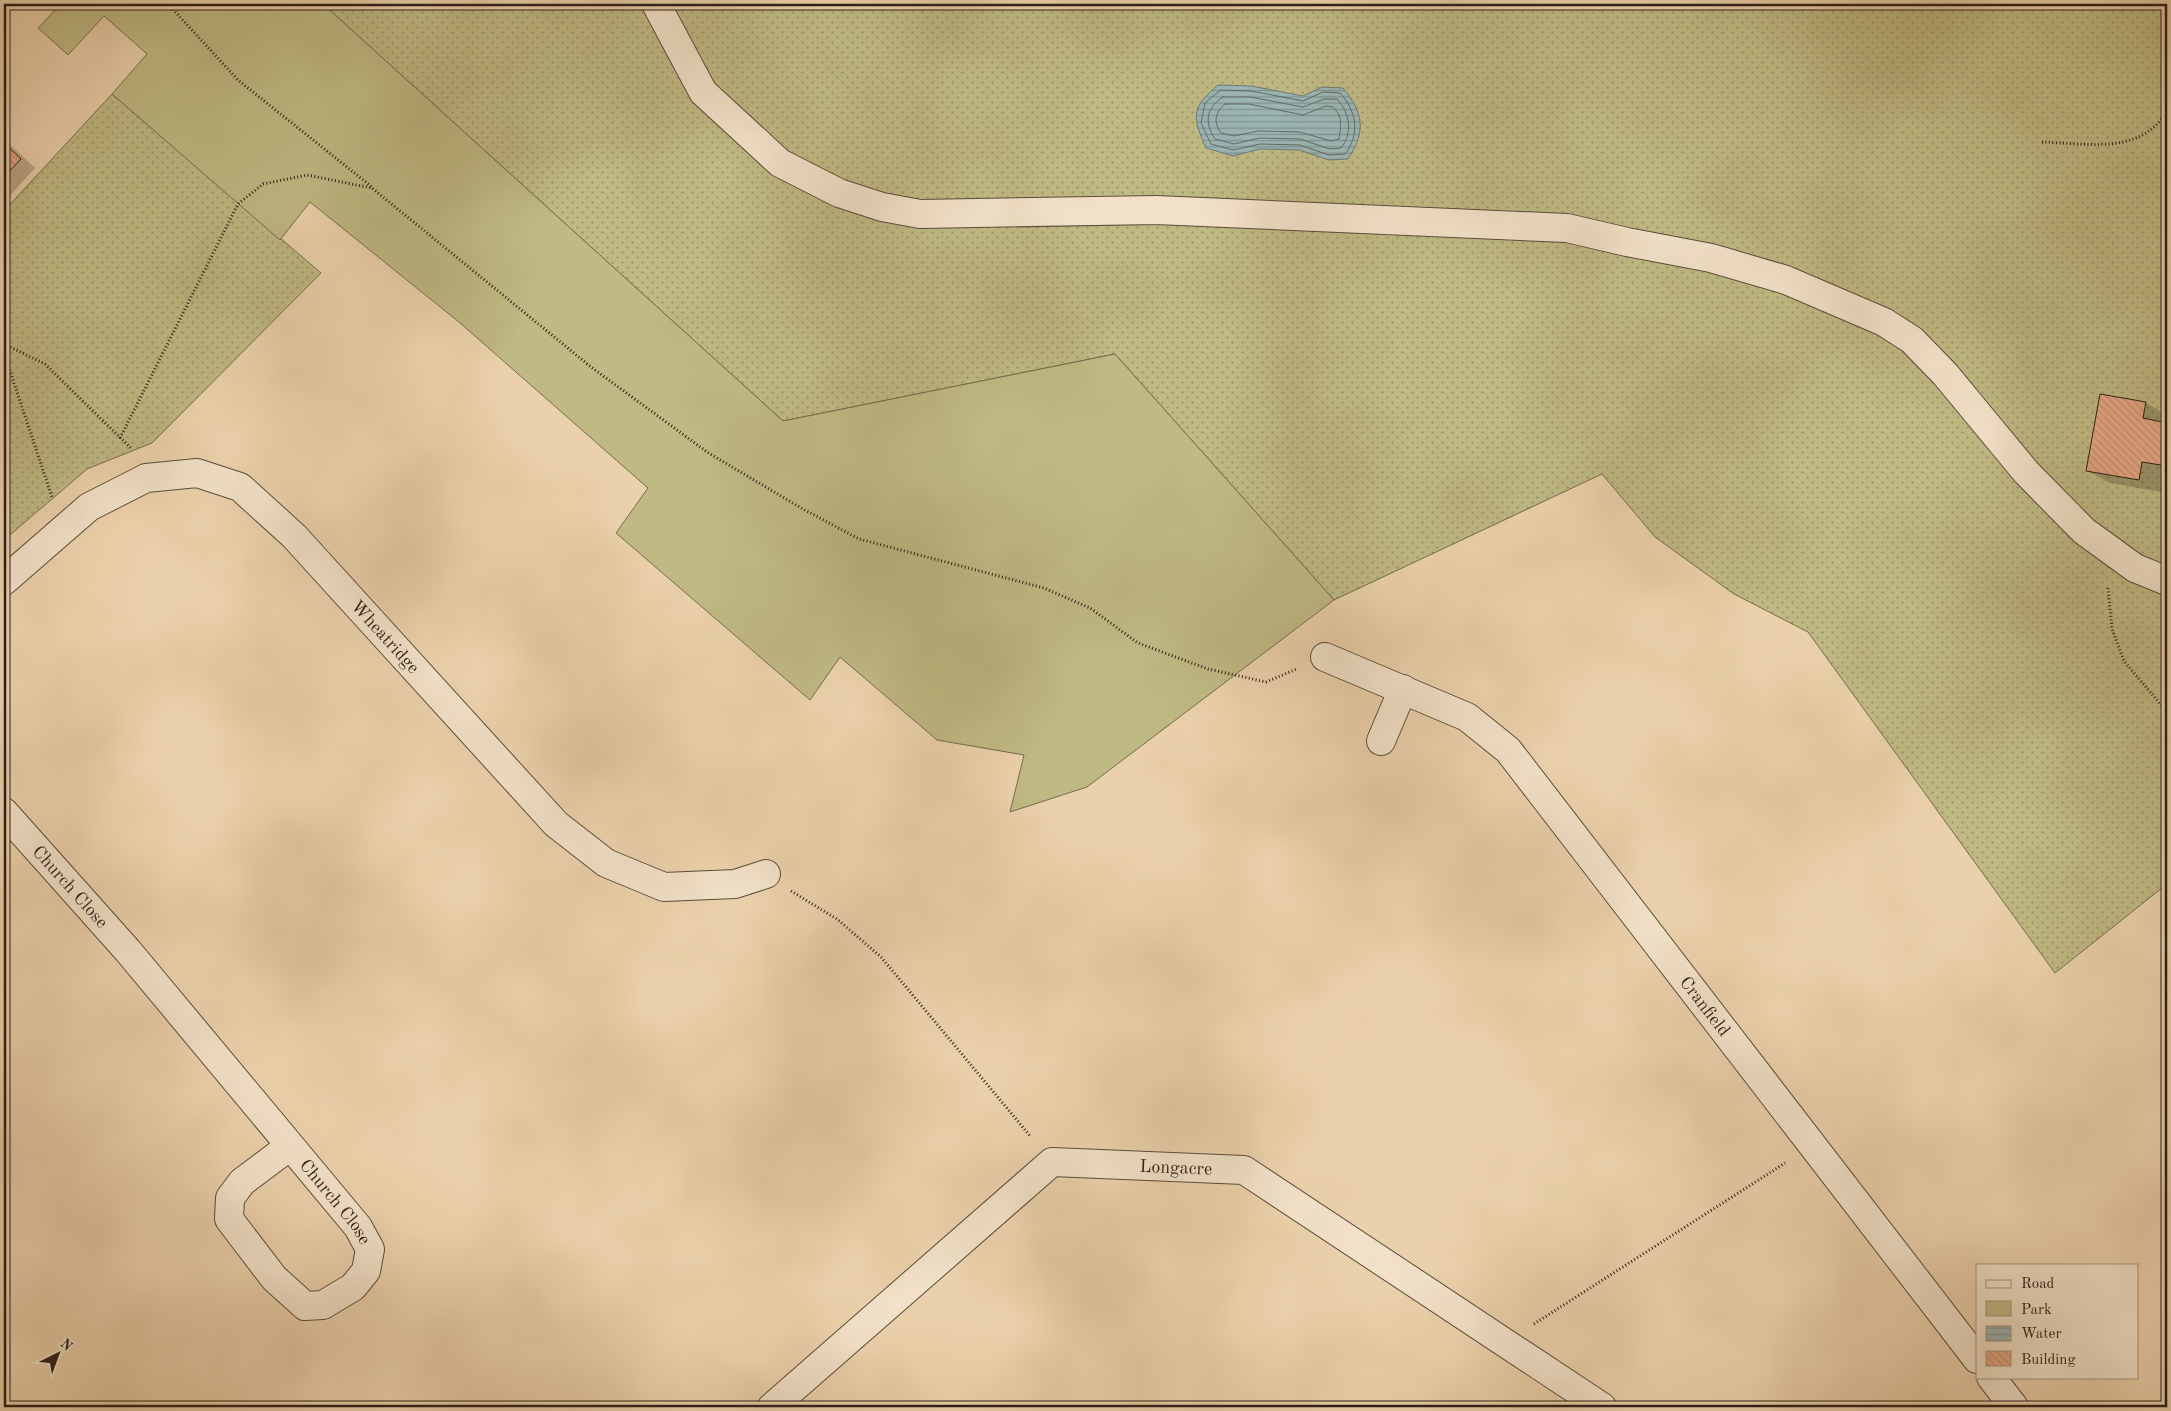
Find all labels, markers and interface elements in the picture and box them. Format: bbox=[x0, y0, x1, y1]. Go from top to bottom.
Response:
street label: Wheatridge bbox=[347, 597, 422, 677]
street label: Church Close bbox=[29, 843, 111, 932]
street label: Cranfield bbox=[1676, 973, 1733, 1040]
street label: Church Close bbox=[296, 1156, 374, 1248]
street label: Longacre bbox=[1139, 1158, 1213, 1179]
legend bbox=[1976, 1264, 2138, 1378]
text: Road bbox=[2021, 1277, 2055, 1292]
text: Park bbox=[2021, 1303, 2052, 1318]
text: Water bbox=[2021, 1327, 2062, 1342]
north arrow bbox=[32, 1328, 82, 1378]
text: N bbox=[57, 1336, 75, 1354]
text: Building bbox=[2021, 1353, 2076, 1368]

